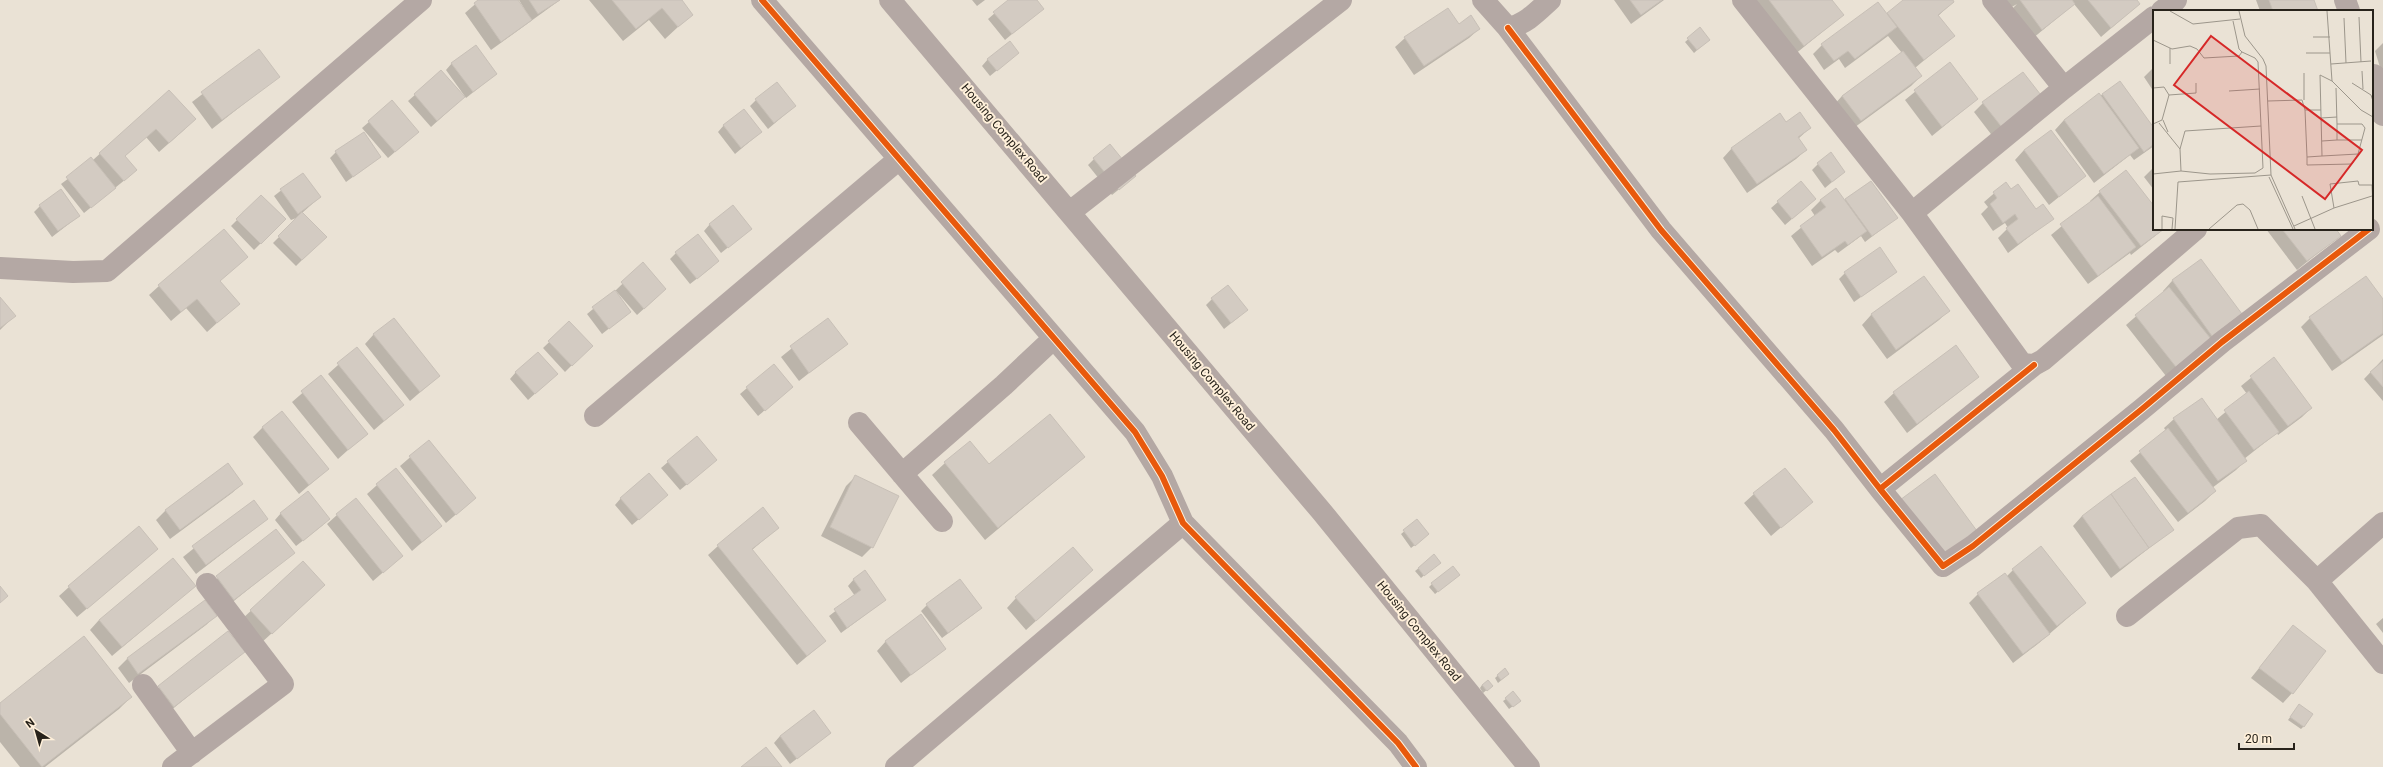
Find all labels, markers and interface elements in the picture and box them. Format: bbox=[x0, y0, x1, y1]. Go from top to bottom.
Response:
inset map bbox=[2153, 10, 2373, 230]
street label: Housing Complex Road bbox=[958, 81, 1050, 185]
street label: Housing Complex Road bbox=[1166, 329, 1258, 433]
street label: Housing Complex Road bbox=[1374, 578, 1464, 684]
north arrow bbox=[16, 711, 56, 751]
text: N bbox=[23, 716, 37, 731]
scale bar bbox=[2239, 725, 2294, 751]
text: 20 m bbox=[2245, 732, 2272, 746]

